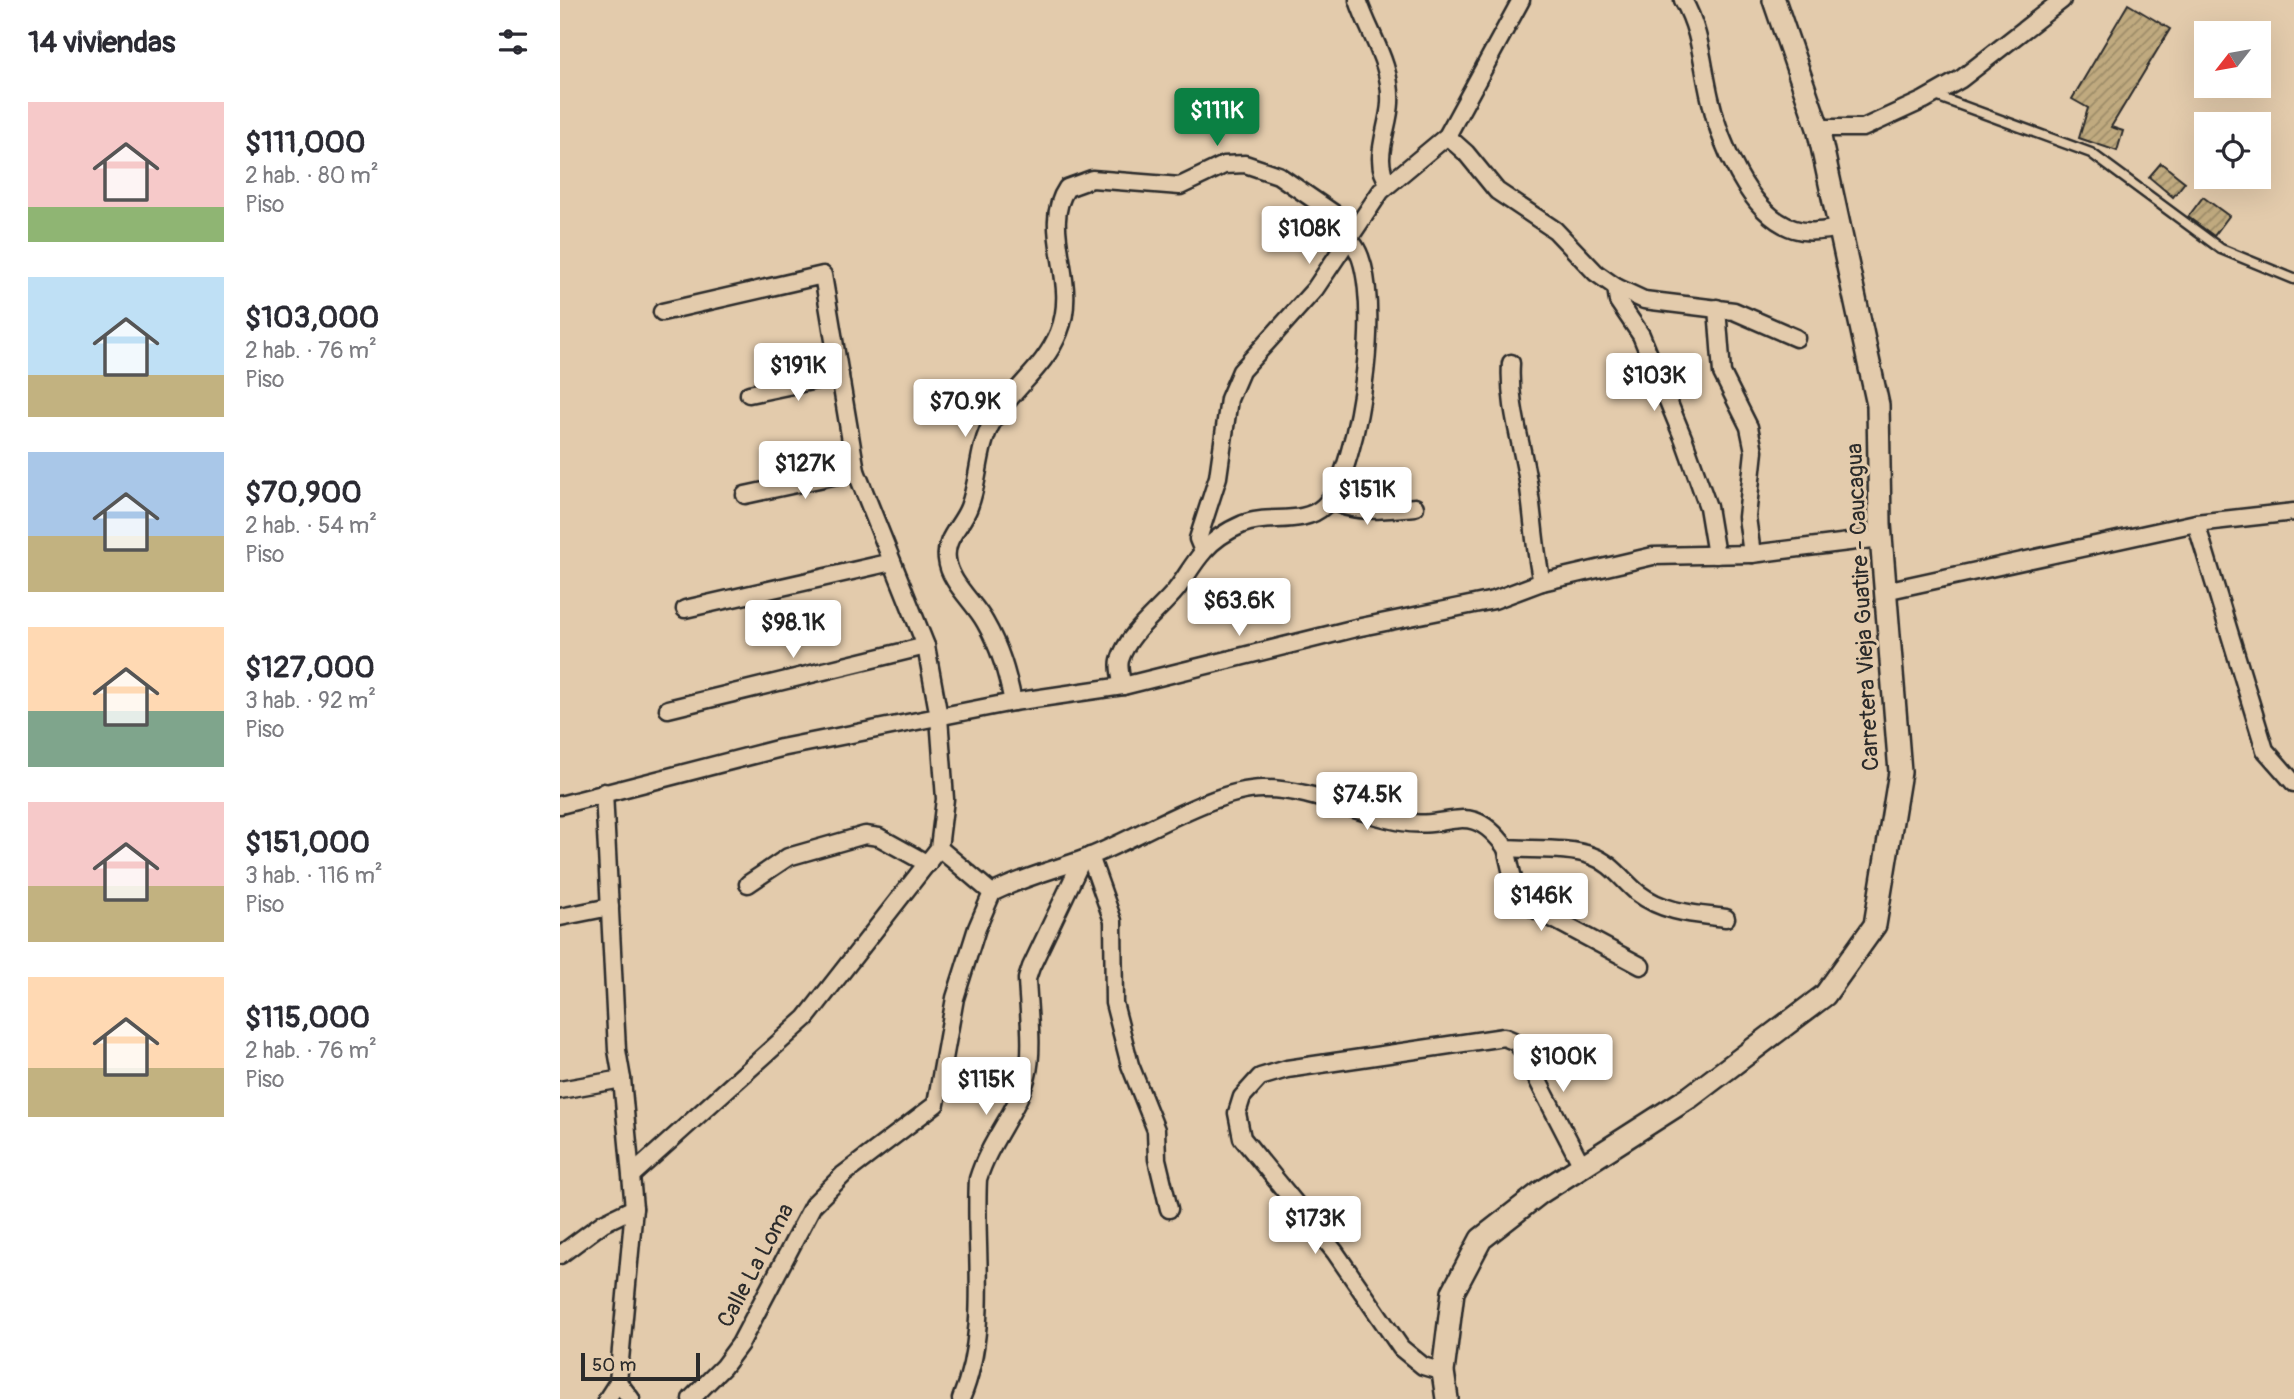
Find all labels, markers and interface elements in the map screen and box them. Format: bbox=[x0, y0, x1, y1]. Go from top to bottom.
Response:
north arrow bbox=[2194, 21, 2272, 98]
map controls bbox=[2194, 21, 2271, 189]
icon: filters bbox=[494, 23, 532, 61]
text: 14 viviendas bbox=[28, 24, 175, 61]
pin: $111K bbox=[1168, 88, 1266, 148]
text: $111K bbox=[1190, 96, 1244, 125]
button: locate bbox=[2194, 112, 2271, 189]
text: $111,000 bbox=[245, 124, 366, 161]
icon: home bbox=[84, 130, 168, 214]
text: 2 hab. · 80 m² bbox=[245, 161, 379, 190]
text: Piso bbox=[245, 190, 284, 219]
pin: $108K bbox=[1260, 206, 1358, 266]
text: $108K bbox=[1278, 214, 1340, 243]
text: $103,000 bbox=[245, 299, 379, 336]
icon: home bbox=[84, 305, 168, 389]
text: 2 hab. · 76 m² bbox=[245, 336, 377, 365]
pin: $191K bbox=[749, 344, 847, 403]
text: $191K bbox=[770, 351, 826, 380]
pin: $103K bbox=[1605, 354, 1703, 413]
text: $103K bbox=[1622, 361, 1686, 390]
text: Piso bbox=[245, 365, 284, 394]
pin: $70.9K bbox=[908, 380, 1022, 439]
text: $70.9K bbox=[929, 387, 1001, 416]
pin: $127K bbox=[756, 442, 854, 501]
street label: Carretera Vieja Guatire - Caucagua bbox=[1839, 442, 1886, 772]
text: $127K bbox=[775, 449, 835, 478]
pin: $151K bbox=[1318, 468, 1416, 527]
text: $70,900 bbox=[245, 474, 362, 511]
text: $151K bbox=[1339, 475, 1395, 504]
icon: home bbox=[84, 480, 168, 564]
text: 2 hab. · 54 m² bbox=[245, 511, 377, 540]
text: Piso bbox=[245, 540, 284, 569]
pin: $63.6K bbox=[1182, 578, 1296, 638]
text: $63.6K bbox=[1204, 586, 1274, 615]
pin: $98.1K bbox=[736, 600, 850, 660]
text: $98.1K bbox=[761, 608, 825, 637]
text: $127,000 bbox=[245, 649, 375, 686]
icon: home bbox=[84, 655, 168, 739]
text: 3 hab. · 92 m² bbox=[245, 686, 376, 715]
text: Piso bbox=[245, 715, 284, 744]
pin: $74.5K bbox=[1310, 772, 1424, 832]
text: $74.5K bbox=[1332, 780, 1402, 809]
text: $151,000 bbox=[245, 824, 370, 861]
icon: home bbox=[84, 830, 168, 914]
text: 3 hab. · 116 m² bbox=[245, 861, 383, 890]
pin: $146K bbox=[1492, 874, 1590, 933]
text: $146K bbox=[1510, 881, 1572, 910]
text: Piso bbox=[245, 890, 284, 919]
text: $115,000 bbox=[245, 999, 370, 1036]
icon: home bbox=[84, 1005, 168, 1089]
pin: $100K bbox=[1514, 1034, 1612, 1094]
text: 2 hab. · 76 m² bbox=[245, 1036, 377, 1065]
text: $100K bbox=[1530, 1042, 1596, 1071]
pin: $115K bbox=[937, 1058, 1035, 1117]
text: Piso bbox=[245, 1065, 284, 1094]
text: $115K bbox=[958, 1065, 1014, 1094]
pin: $173K bbox=[1266, 1196, 1364, 1256]
street label: Calle La Loma bbox=[711, 1198, 800, 1332]
text: $173K bbox=[1285, 1204, 1345, 1233]
scale bar bbox=[581, 1350, 700, 1382]
text: 50 m bbox=[592, 1353, 636, 1377]

